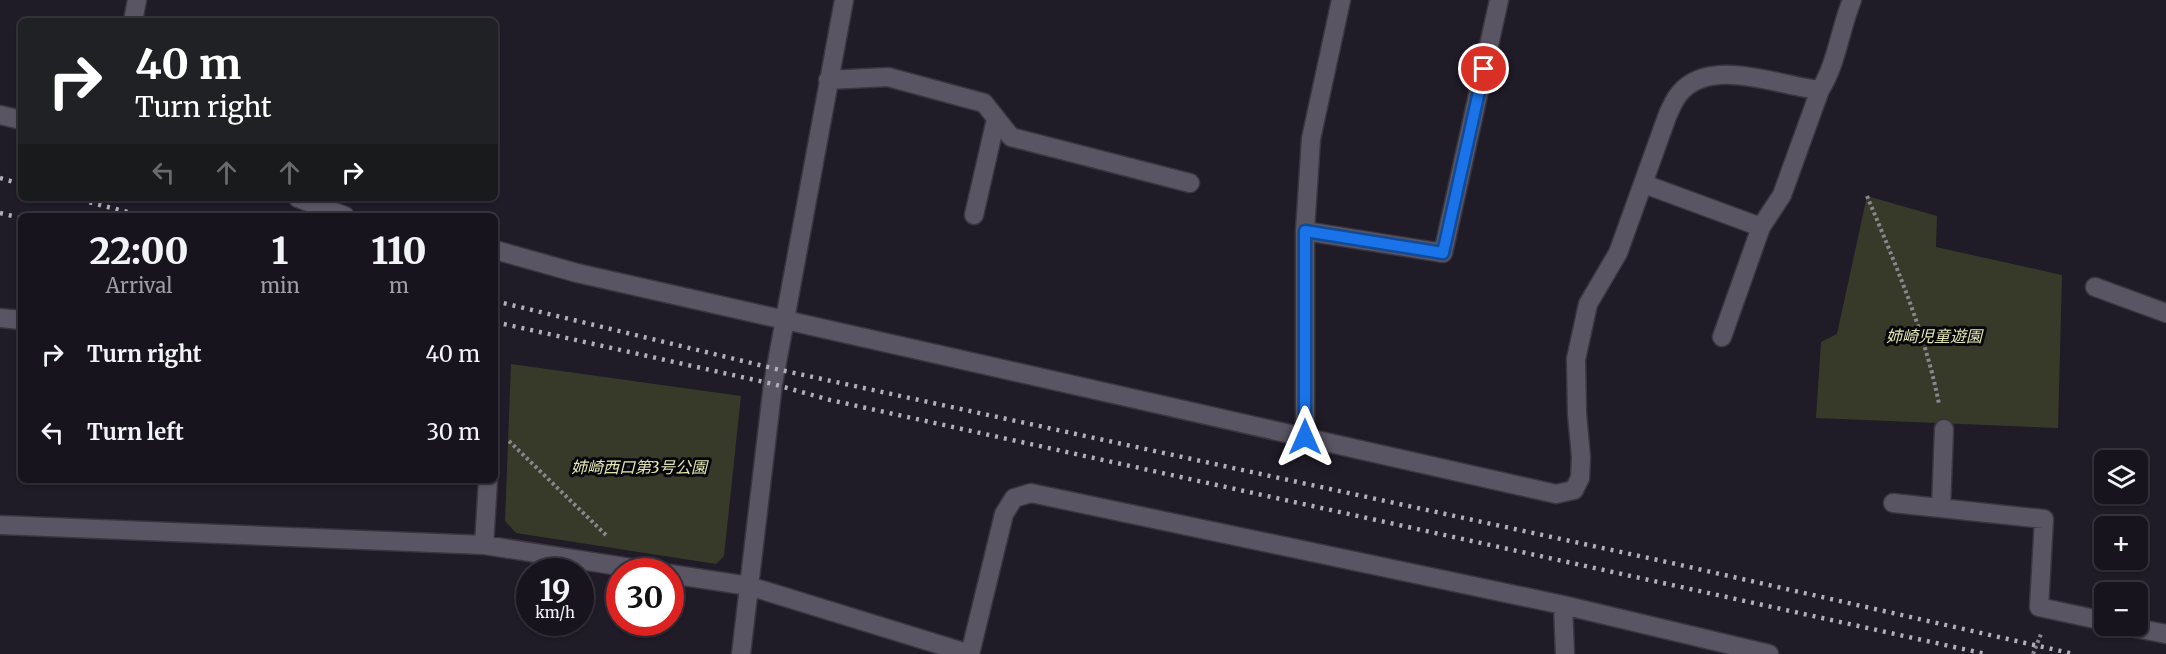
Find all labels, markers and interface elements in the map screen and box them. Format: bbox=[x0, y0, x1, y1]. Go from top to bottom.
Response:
text: 40 m bbox=[135, 38, 241, 90]
icon: right bbox=[36, 42, 114, 120]
pin bbox=[1458, 43, 1509, 94]
icon: arrive bbox=[1467, 52, 1500, 85]
text: Turn right bbox=[135, 90, 272, 124]
icon: left bbox=[147, 156, 180, 189]
icon: ahead bbox=[210, 156, 243, 189]
icon: ahead bbox=[273, 156, 306, 189]
icon: right bbox=[336, 156, 369, 189]
text: 22:00 bbox=[90, 229, 189, 274]
text: 1 bbox=[272, 229, 288, 274]
text: 110 bbox=[371, 229, 427, 274]
text: Arrival bbox=[106, 273, 172, 298]
text: min bbox=[260, 273, 300, 298]
text: m bbox=[389, 273, 409, 298]
park label: 姉崎児童遊園 bbox=[1886, 326, 1984, 346]
icon: right bbox=[36, 338, 69, 371]
text: Turn right bbox=[87, 340, 201, 368]
text: 40 m bbox=[425, 340, 480, 368]
position arrow bbox=[1273, 405, 1337, 469]
icon: left bbox=[36, 416, 69, 449]
text: Turn left bbox=[87, 418, 184, 446]
text: 30 m bbox=[426, 418, 480, 446]
map controls bbox=[2094, 450, 2148, 636]
button: layers bbox=[2094, 450, 2148, 504]
park label: 姉崎西口第3号公園 bbox=[571, 457, 709, 477]
button: + bbox=[2094, 516, 2148, 570]
speed limit sign: 30 bbox=[606, 558, 684, 636]
text: 19 bbox=[539, 571, 571, 609]
button: − bbox=[2094, 582, 2148, 636]
text: km/h bbox=[535, 603, 575, 622]

